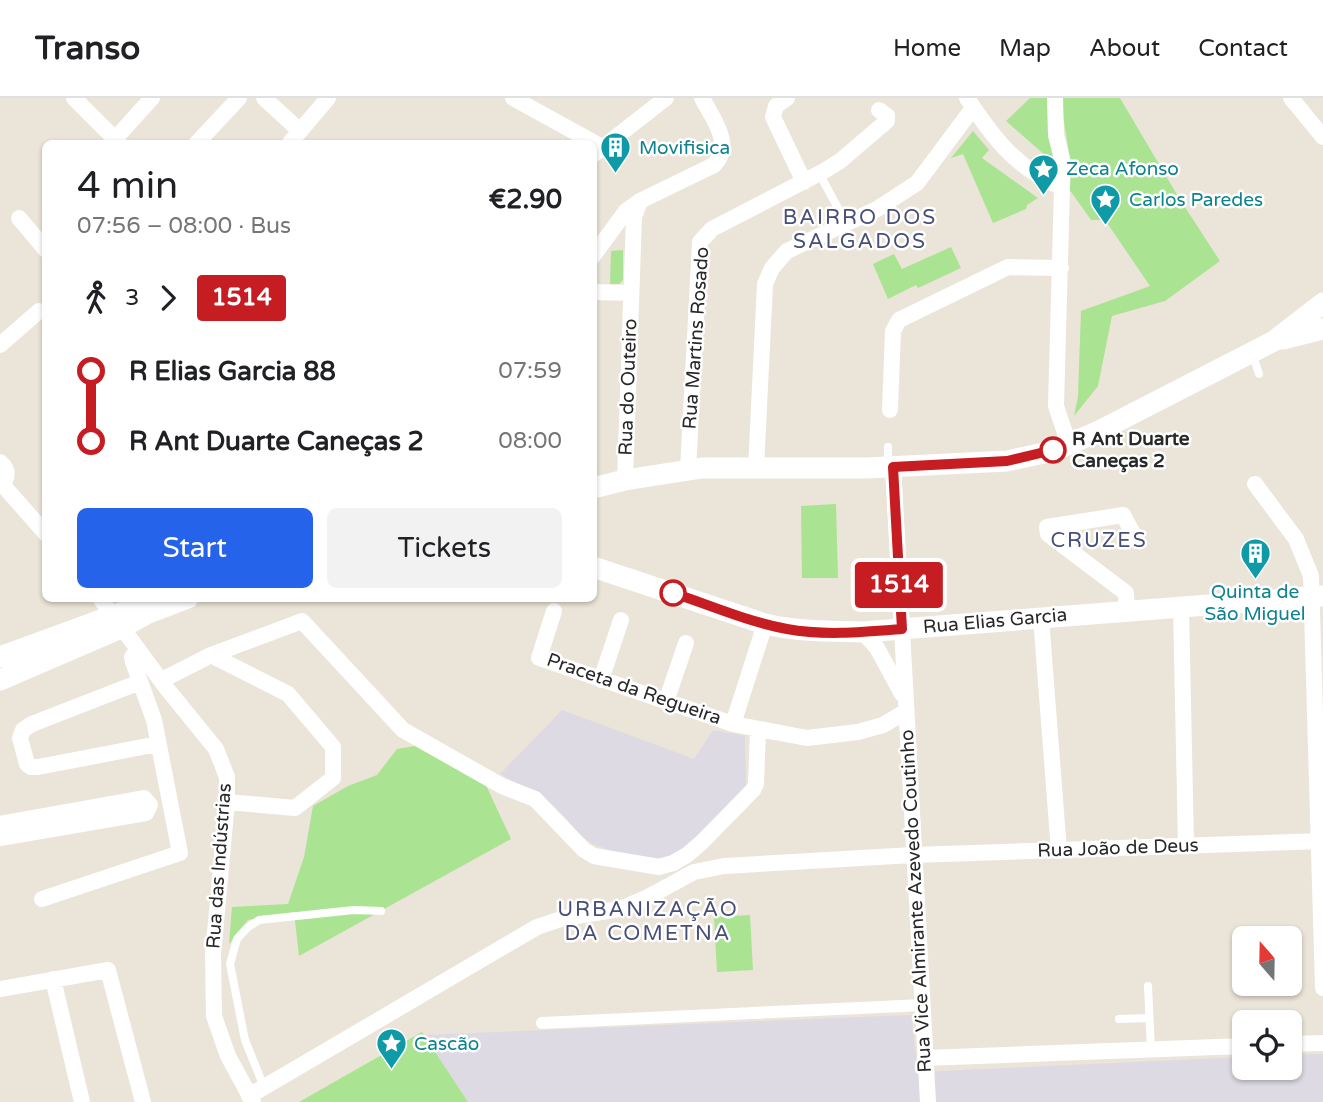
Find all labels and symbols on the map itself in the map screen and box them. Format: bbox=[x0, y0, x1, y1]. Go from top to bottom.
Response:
building icon: Movifisica bbox=[599, 131, 633, 175]
place label: Movifisica bbox=[639, 137, 730, 159]
place icon: Zeca Afonso bbox=[1026, 152, 1060, 196]
place label: Zeca Afonso bbox=[1066, 158, 1179, 180]
place icon: Carlos Paredes bbox=[1089, 183, 1123, 227]
place label: Carlos Paredes bbox=[1129, 189, 1263, 211]
district label: BAIRRO DOS SALGADOS bbox=[783, 205, 937, 254]
street label: Rua Martins Rosado bbox=[679, 246, 713, 430]
street label: Rua do Outeiro bbox=[615, 318, 641, 456]
place label: R Ant Duarte Caneças 2 bbox=[1072, 428, 1190, 473]
marker: R Ant Duarte Caneças 2 bbox=[1040, 437, 1066, 463]
district label: CRUZES bbox=[1050, 528, 1148, 553]
building icon: Quinta de São Miguel bbox=[1238, 536, 1272, 580]
line badge: 1514 bbox=[850, 562, 948, 608]
unlabelled marker bbox=[660, 580, 686, 606]
place label: Quinta de São Miguel bbox=[1205, 581, 1305, 625]
street label: Rua Elias Garcia bbox=[922, 604, 1068, 638]
street label: Praceta da Regueira bbox=[544, 649, 724, 729]
street label: Rua Vice Almirante Azevedo Coutinho bbox=[896, 729, 936, 1073]
street label: Rua das Indústrias bbox=[202, 782, 236, 950]
street label: Rua João de Deus bbox=[1037, 834, 1199, 862]
district label: URBANIZAÇÃO DA COMETNA bbox=[557, 897, 739, 946]
north arrow bbox=[1232, 926, 1302, 996]
place icon: Cascão bbox=[374, 1027, 408, 1071]
place label: Cascão bbox=[414, 1033, 479, 1055]

